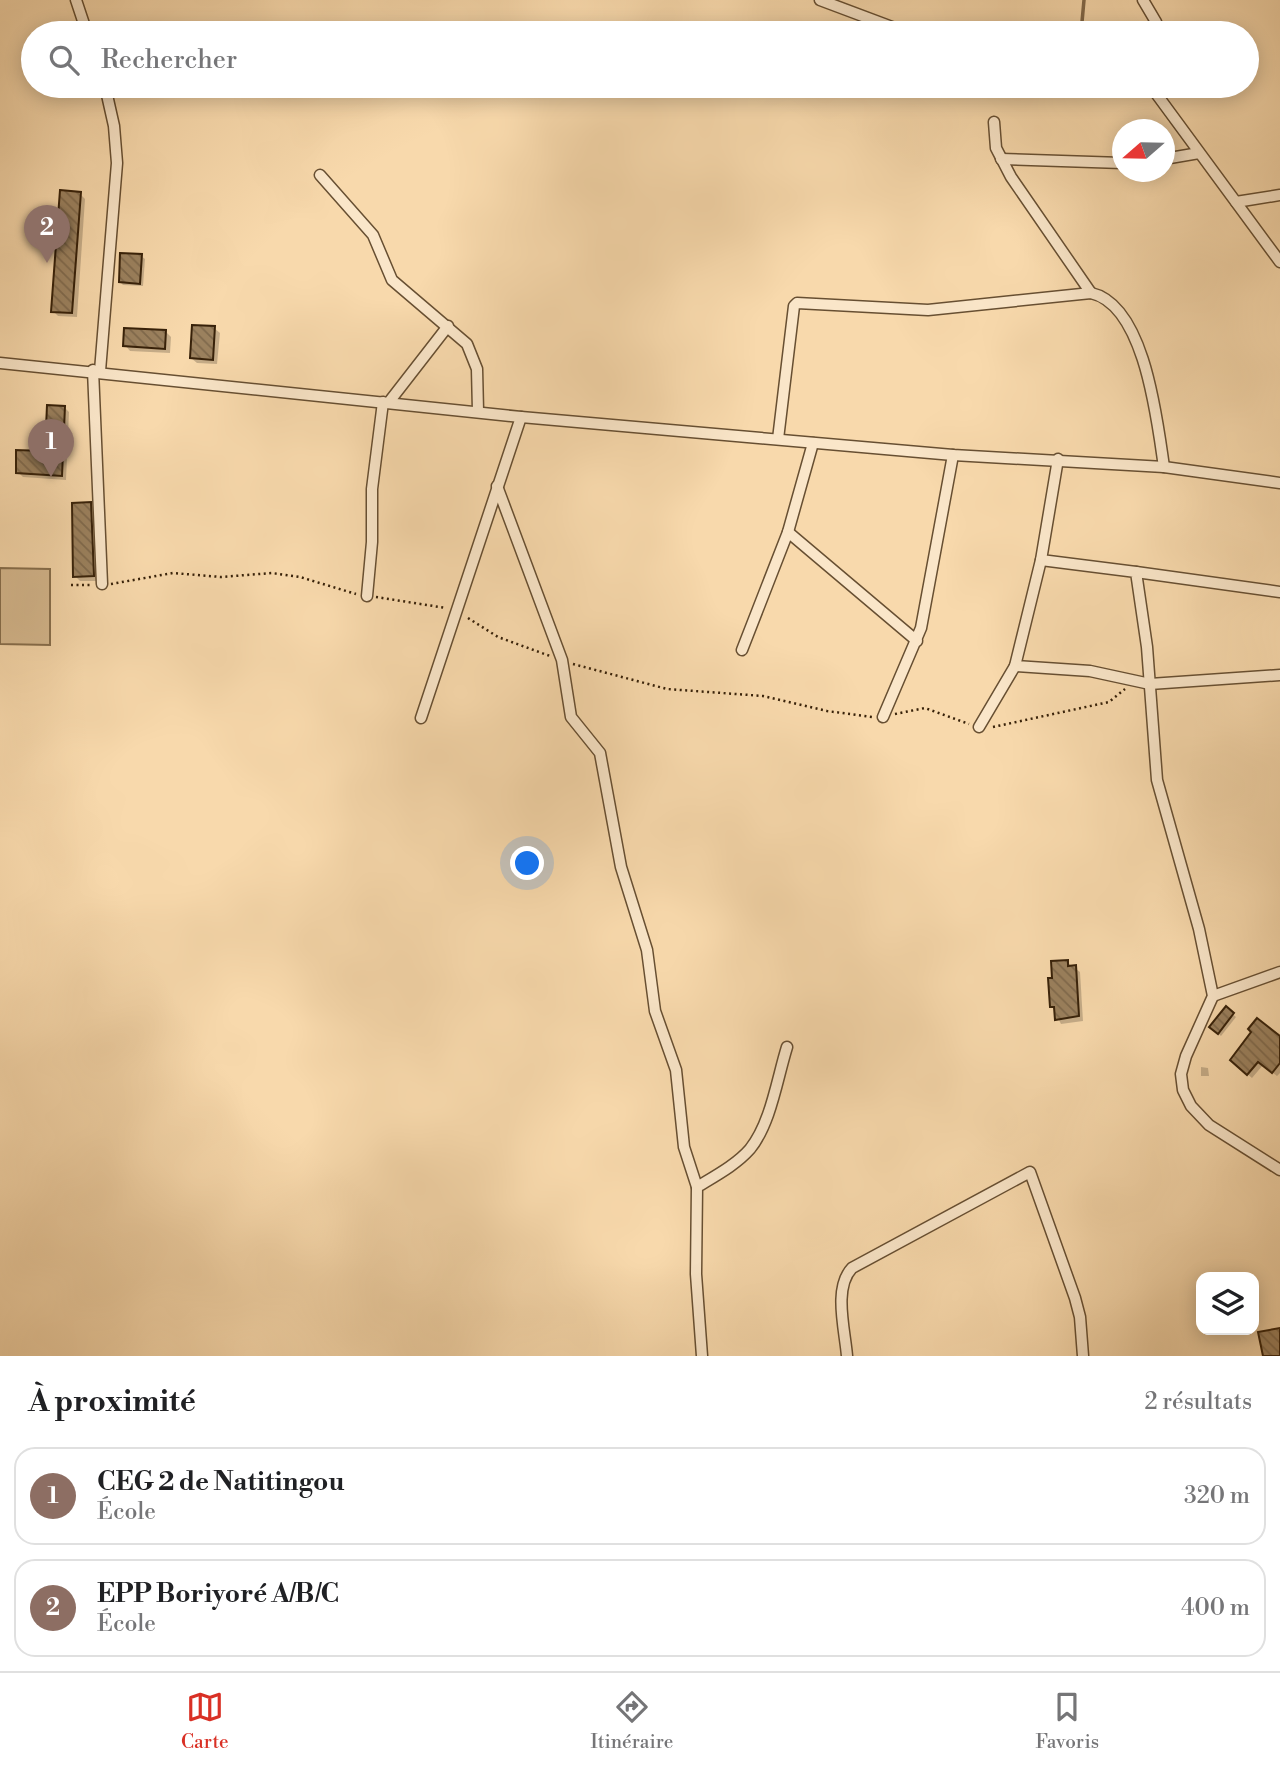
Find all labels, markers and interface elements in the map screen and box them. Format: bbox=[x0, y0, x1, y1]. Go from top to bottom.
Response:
search box bbox=[21, 21, 1259, 98]
icon: search bbox=[45, 41, 83, 79]
text: Rechercher bbox=[101, 44, 237, 76]
north arrow bbox=[1112, 119, 1175, 182]
pin: 2 bbox=[24, 205, 70, 263]
pin: 1 bbox=[28, 419, 74, 477]
your location bbox=[510, 846, 544, 880]
map controls bbox=[1196, 1272, 1259, 1335]
button: layers bbox=[1196, 1272, 1259, 1335]
text: À proximité bbox=[28, 1383, 196, 1421]
text: 2 résultats bbox=[1144, 1388, 1252, 1416]
text: CEG 2 de Natitingou bbox=[97, 1466, 344, 1498]
text: 1 bbox=[47, 1482, 59, 1510]
text: 320 m bbox=[1184, 1482, 1250, 1510]
text: École bbox=[97, 1498, 156, 1526]
text: EPP Boriyoré A/B/C bbox=[97, 1578, 339, 1610]
text: 2 bbox=[46, 1594, 60, 1622]
text: 400 m bbox=[1181, 1594, 1250, 1622]
text: École bbox=[97, 1610, 156, 1638]
tab: Carte bbox=[181, 1688, 229, 1754]
tab: Itinéraire bbox=[591, 1688, 673, 1754]
tab: Favoris bbox=[1035, 1688, 1099, 1754]

